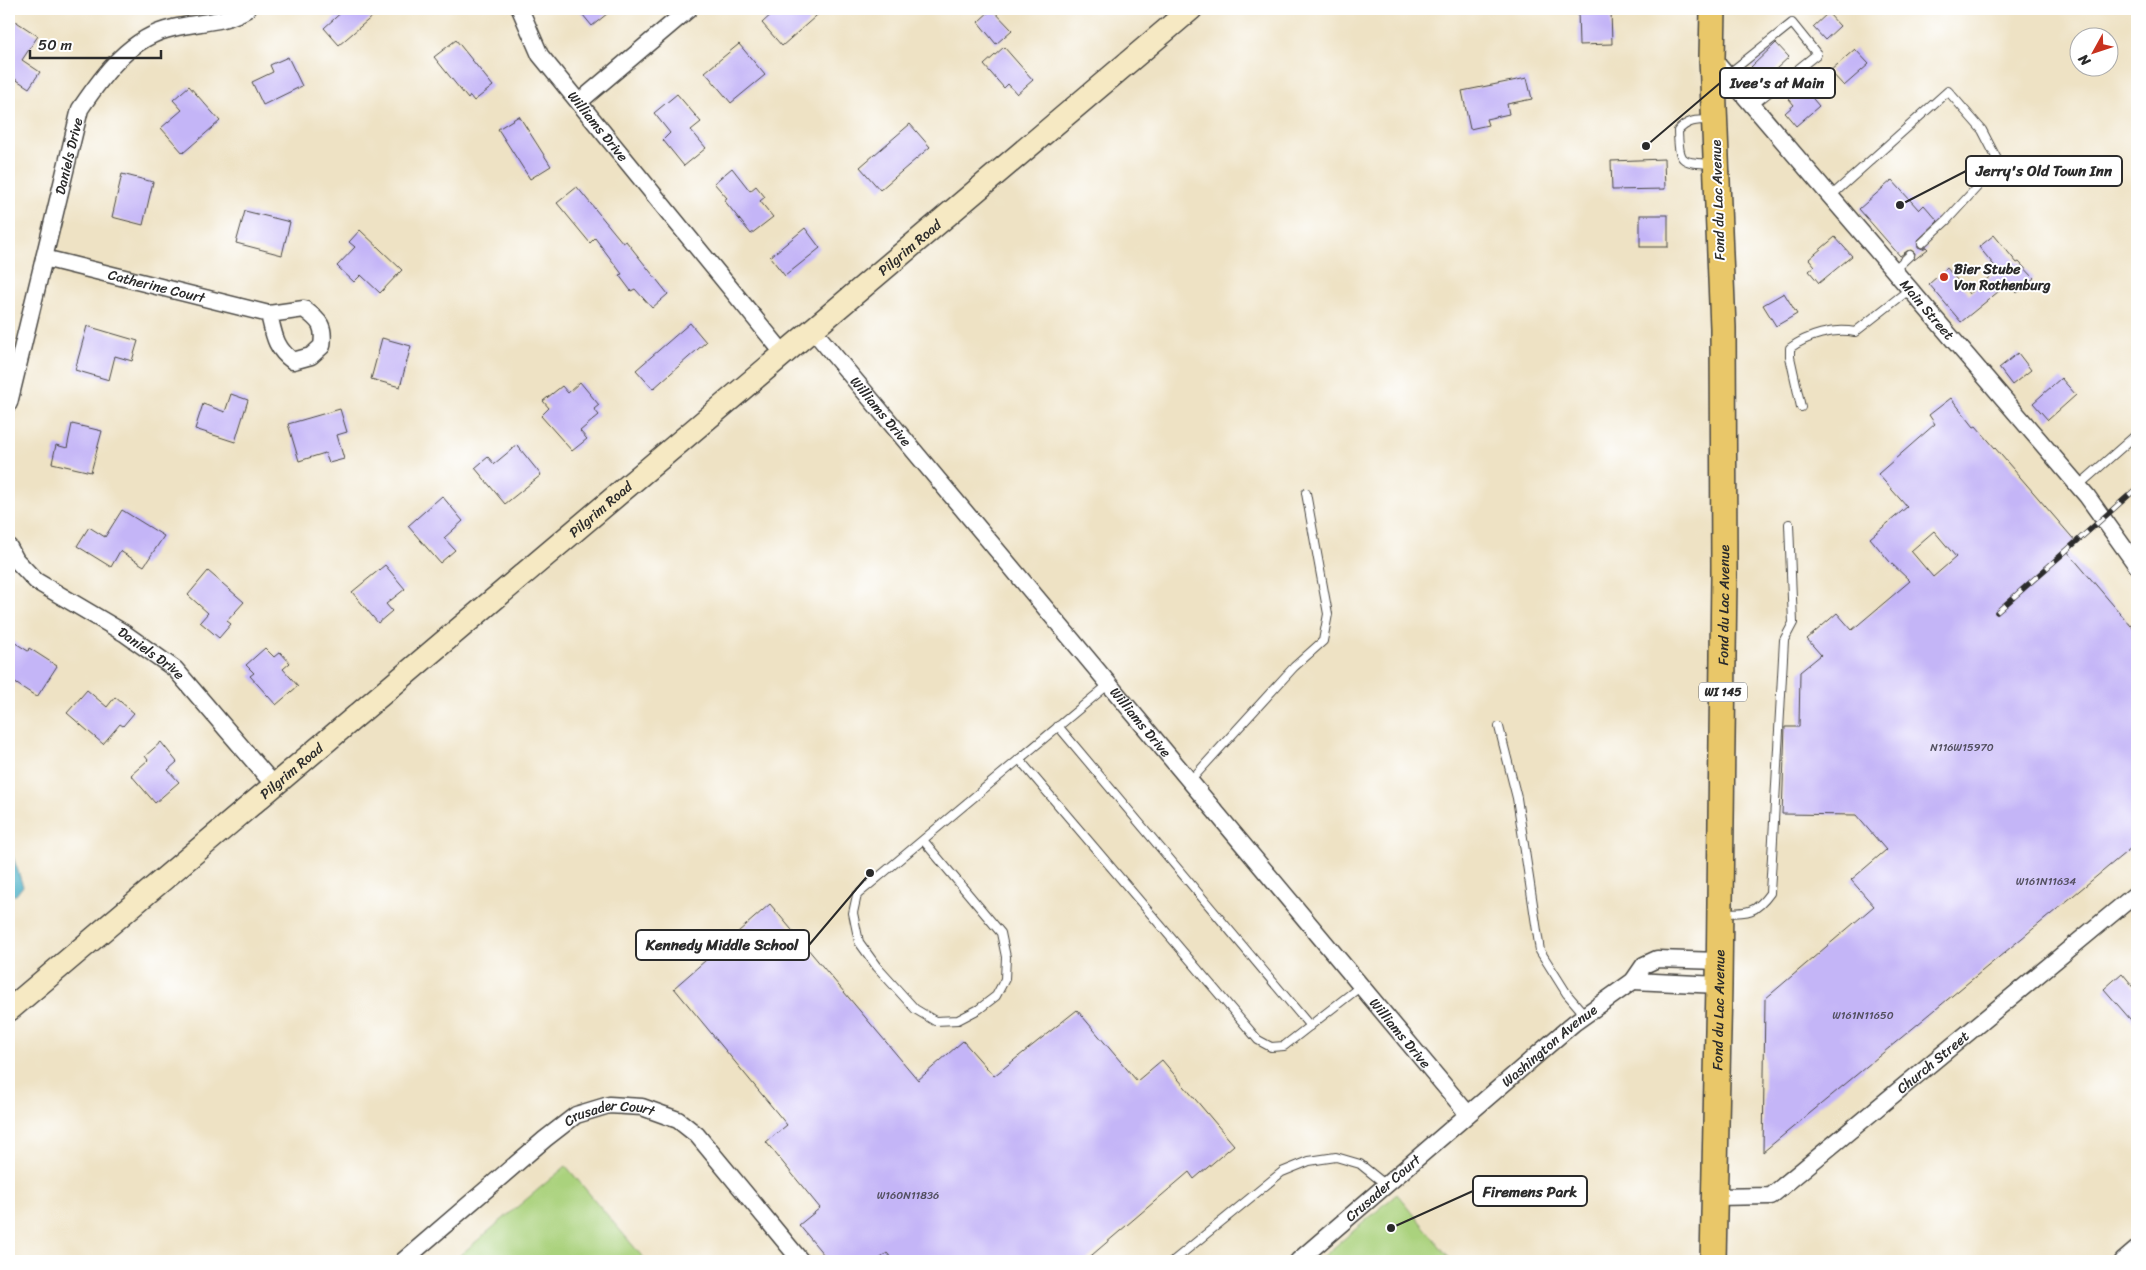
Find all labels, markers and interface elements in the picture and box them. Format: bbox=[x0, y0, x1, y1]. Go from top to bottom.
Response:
scale bar bbox=[30, 28, 161, 60]
north arrow bbox=[2068, 28, 2118, 78]
text: 50 m bbox=[38, 32, 73, 58]
text: N bbox=[2072, 48, 2098, 73]
callout: Ivee's at Main bbox=[1720, 68, 1835, 98]
text: Ivee's at Main bbox=[1729, 70, 1825, 96]
street label: Williams Drive bbox=[561, 85, 635, 167]
street label: Daniels Drive bbox=[47, 115, 90, 197]
street label: Fond du Lac Avenue bbox=[1703, 139, 1733, 261]
callout: Jerry's Old Town Inn bbox=[1966, 156, 2122, 186]
text: Jerry's Old Town Inn bbox=[1975, 158, 2113, 184]
street label: Pilgrim Road bbox=[872, 212, 948, 282]
place label: Bier Stube Von Rothenburg bbox=[1954, 257, 2052, 298]
street label: Catherine Court bbox=[105, 262, 209, 310]
marker: Bier Stube Von Rothenburg bbox=[1938, 271, 1950, 283]
street label: Main Street bbox=[1894, 273, 1961, 346]
street label: Williams Drive bbox=[844, 370, 918, 452]
street label: Pilgrim Road bbox=[563, 474, 639, 544]
street label: Fond du Lac Avenue bbox=[1710, 544, 1737, 666]
street label: Daniels Drive bbox=[113, 620, 192, 685]
street label: Williams Drive bbox=[1103, 681, 1178, 763]
road number: WI 145 bbox=[1699, 682, 1747, 702]
street label: Pilgrim Road bbox=[254, 735, 330, 805]
house number: N116W15970 bbox=[1930, 738, 1994, 757]
house number: W161N11634 bbox=[2016, 872, 2076, 891]
callout: Kennedy Middle School bbox=[636, 930, 809, 960]
text: Kennedy Middle School bbox=[645, 932, 799, 958]
street label: Fond du Lac Avenue bbox=[1705, 949, 1732, 1071]
street label: Williams Drive bbox=[1363, 992, 1438, 1074]
street label: Washington Avenue bbox=[1495, 997, 1603, 1093]
house number: W161N11650 bbox=[1832, 1006, 1894, 1025]
street label: Church Street bbox=[1891, 1024, 1975, 1100]
street label: Crusader Court bbox=[558, 1092, 660, 1133]
street label: Crusader Court bbox=[1339, 1147, 1428, 1228]
callout: Firemens Park bbox=[1473, 1176, 1587, 1206]
text: Firemens Park bbox=[1482, 1179, 1577, 1205]
house number: W160N11836 bbox=[877, 1186, 939, 1205]

